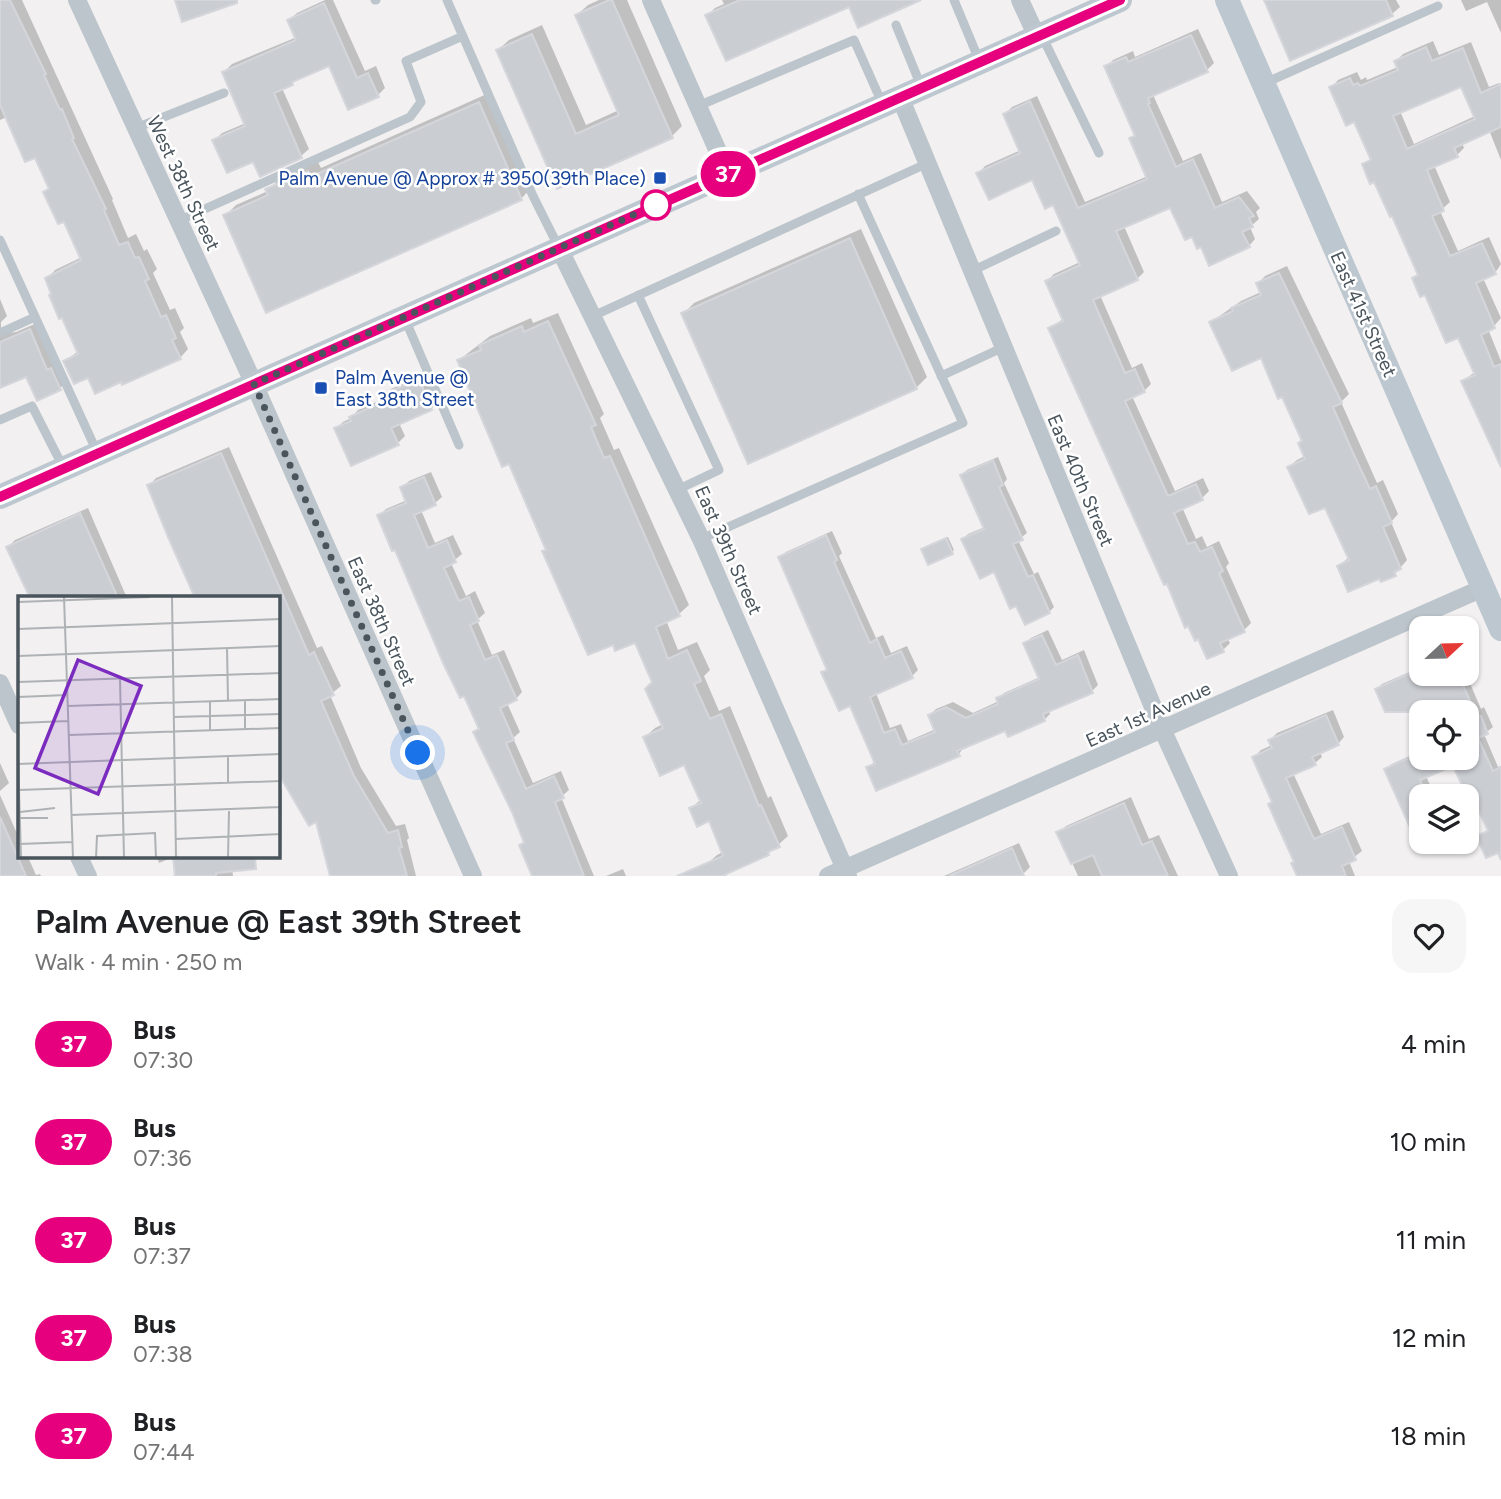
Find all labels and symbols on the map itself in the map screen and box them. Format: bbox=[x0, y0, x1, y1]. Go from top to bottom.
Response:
street label: West 38th Street bbox=[142, 112, 225, 254]
line badge: 37 bbox=[696, 151, 760, 197]
place label: Palm Avenue @ Approx # 3950(39th Place) bbox=[278, 167, 646, 190]
marker: Palm Avenue @ Approx # 3950(39th Place) bbox=[652, 170, 668, 186]
unlabelled marker bbox=[641, 190, 671, 220]
street label: East 41st Street bbox=[1326, 248, 1402, 381]
place label: Palm Avenue @ East 38th Street bbox=[335, 366, 474, 411]
marker: Palm Avenue @ East 38th Street bbox=[313, 380, 329, 396]
street label: East 40th Street bbox=[1042, 411, 1119, 550]
street label: East 39th Street bbox=[690, 482, 767, 618]
street label: East 38th Street bbox=[343, 553, 420, 690]
inset map bbox=[18, 596, 280, 858]
north arrow bbox=[1409, 616, 1479, 686]
street label: East 1st Avenue bbox=[1082, 677, 1214, 752]
your location bbox=[400, 735, 435, 770]

